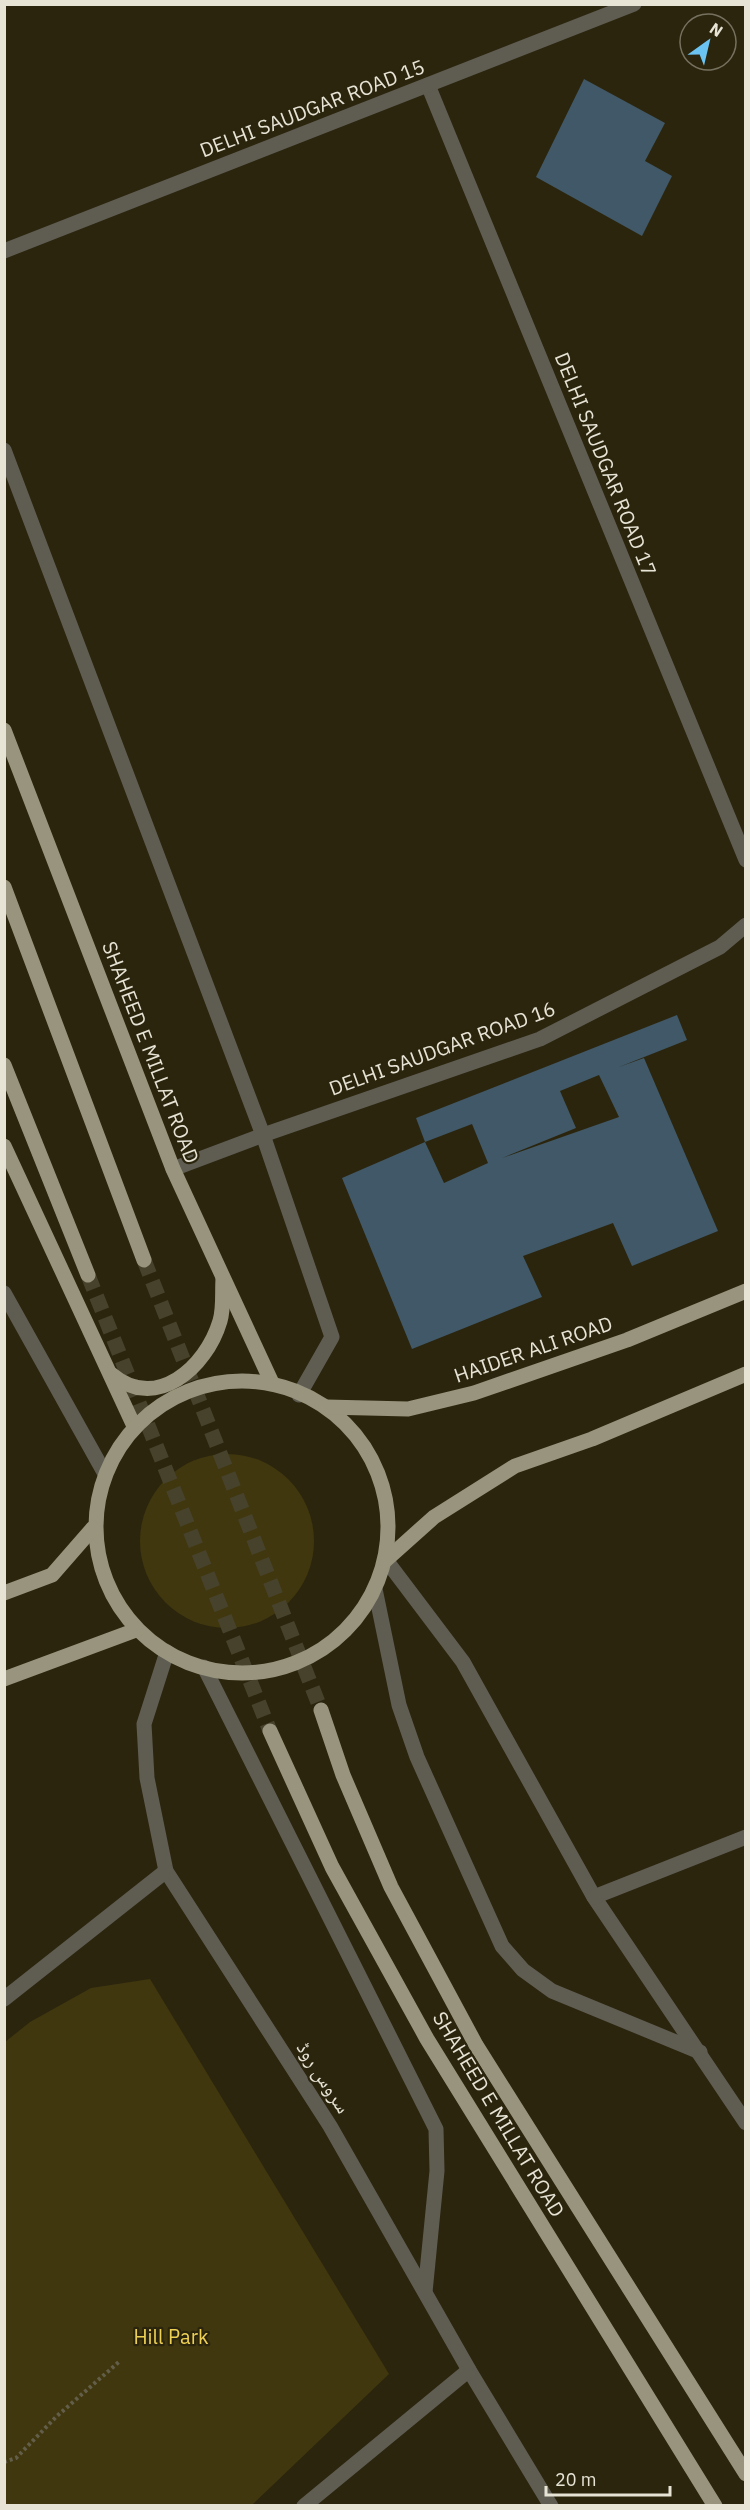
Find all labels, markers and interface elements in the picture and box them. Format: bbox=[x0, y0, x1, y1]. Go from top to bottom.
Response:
north arrow bbox=[678, 12, 738, 72]
text: N bbox=[706, 18, 727, 41]
street label: DELHI SAUDGAR ROAD 15 bbox=[196, 53, 428, 163]
street label: DELHI SAUDGAR ROAD 17 bbox=[549, 348, 663, 580]
street label: SHAHEED E MILLAT ROAD bbox=[96, 937, 206, 1167]
street label: DELHI SAUDGAR ROAD 16 bbox=[325, 994, 559, 1102]
street label: HAIDER ALI ROAD bbox=[450, 1309, 616, 1389]
street label: SHAHEED E MILLAT ROAD bbox=[427, 2006, 571, 2222]
street label: سروس روڈ bbox=[291, 2036, 357, 2118]
park label: Hill Park bbox=[133, 2323, 209, 2350]
scale bar bbox=[546, 2459, 670, 2497]
text: 20 m bbox=[555, 2468, 597, 2491]

